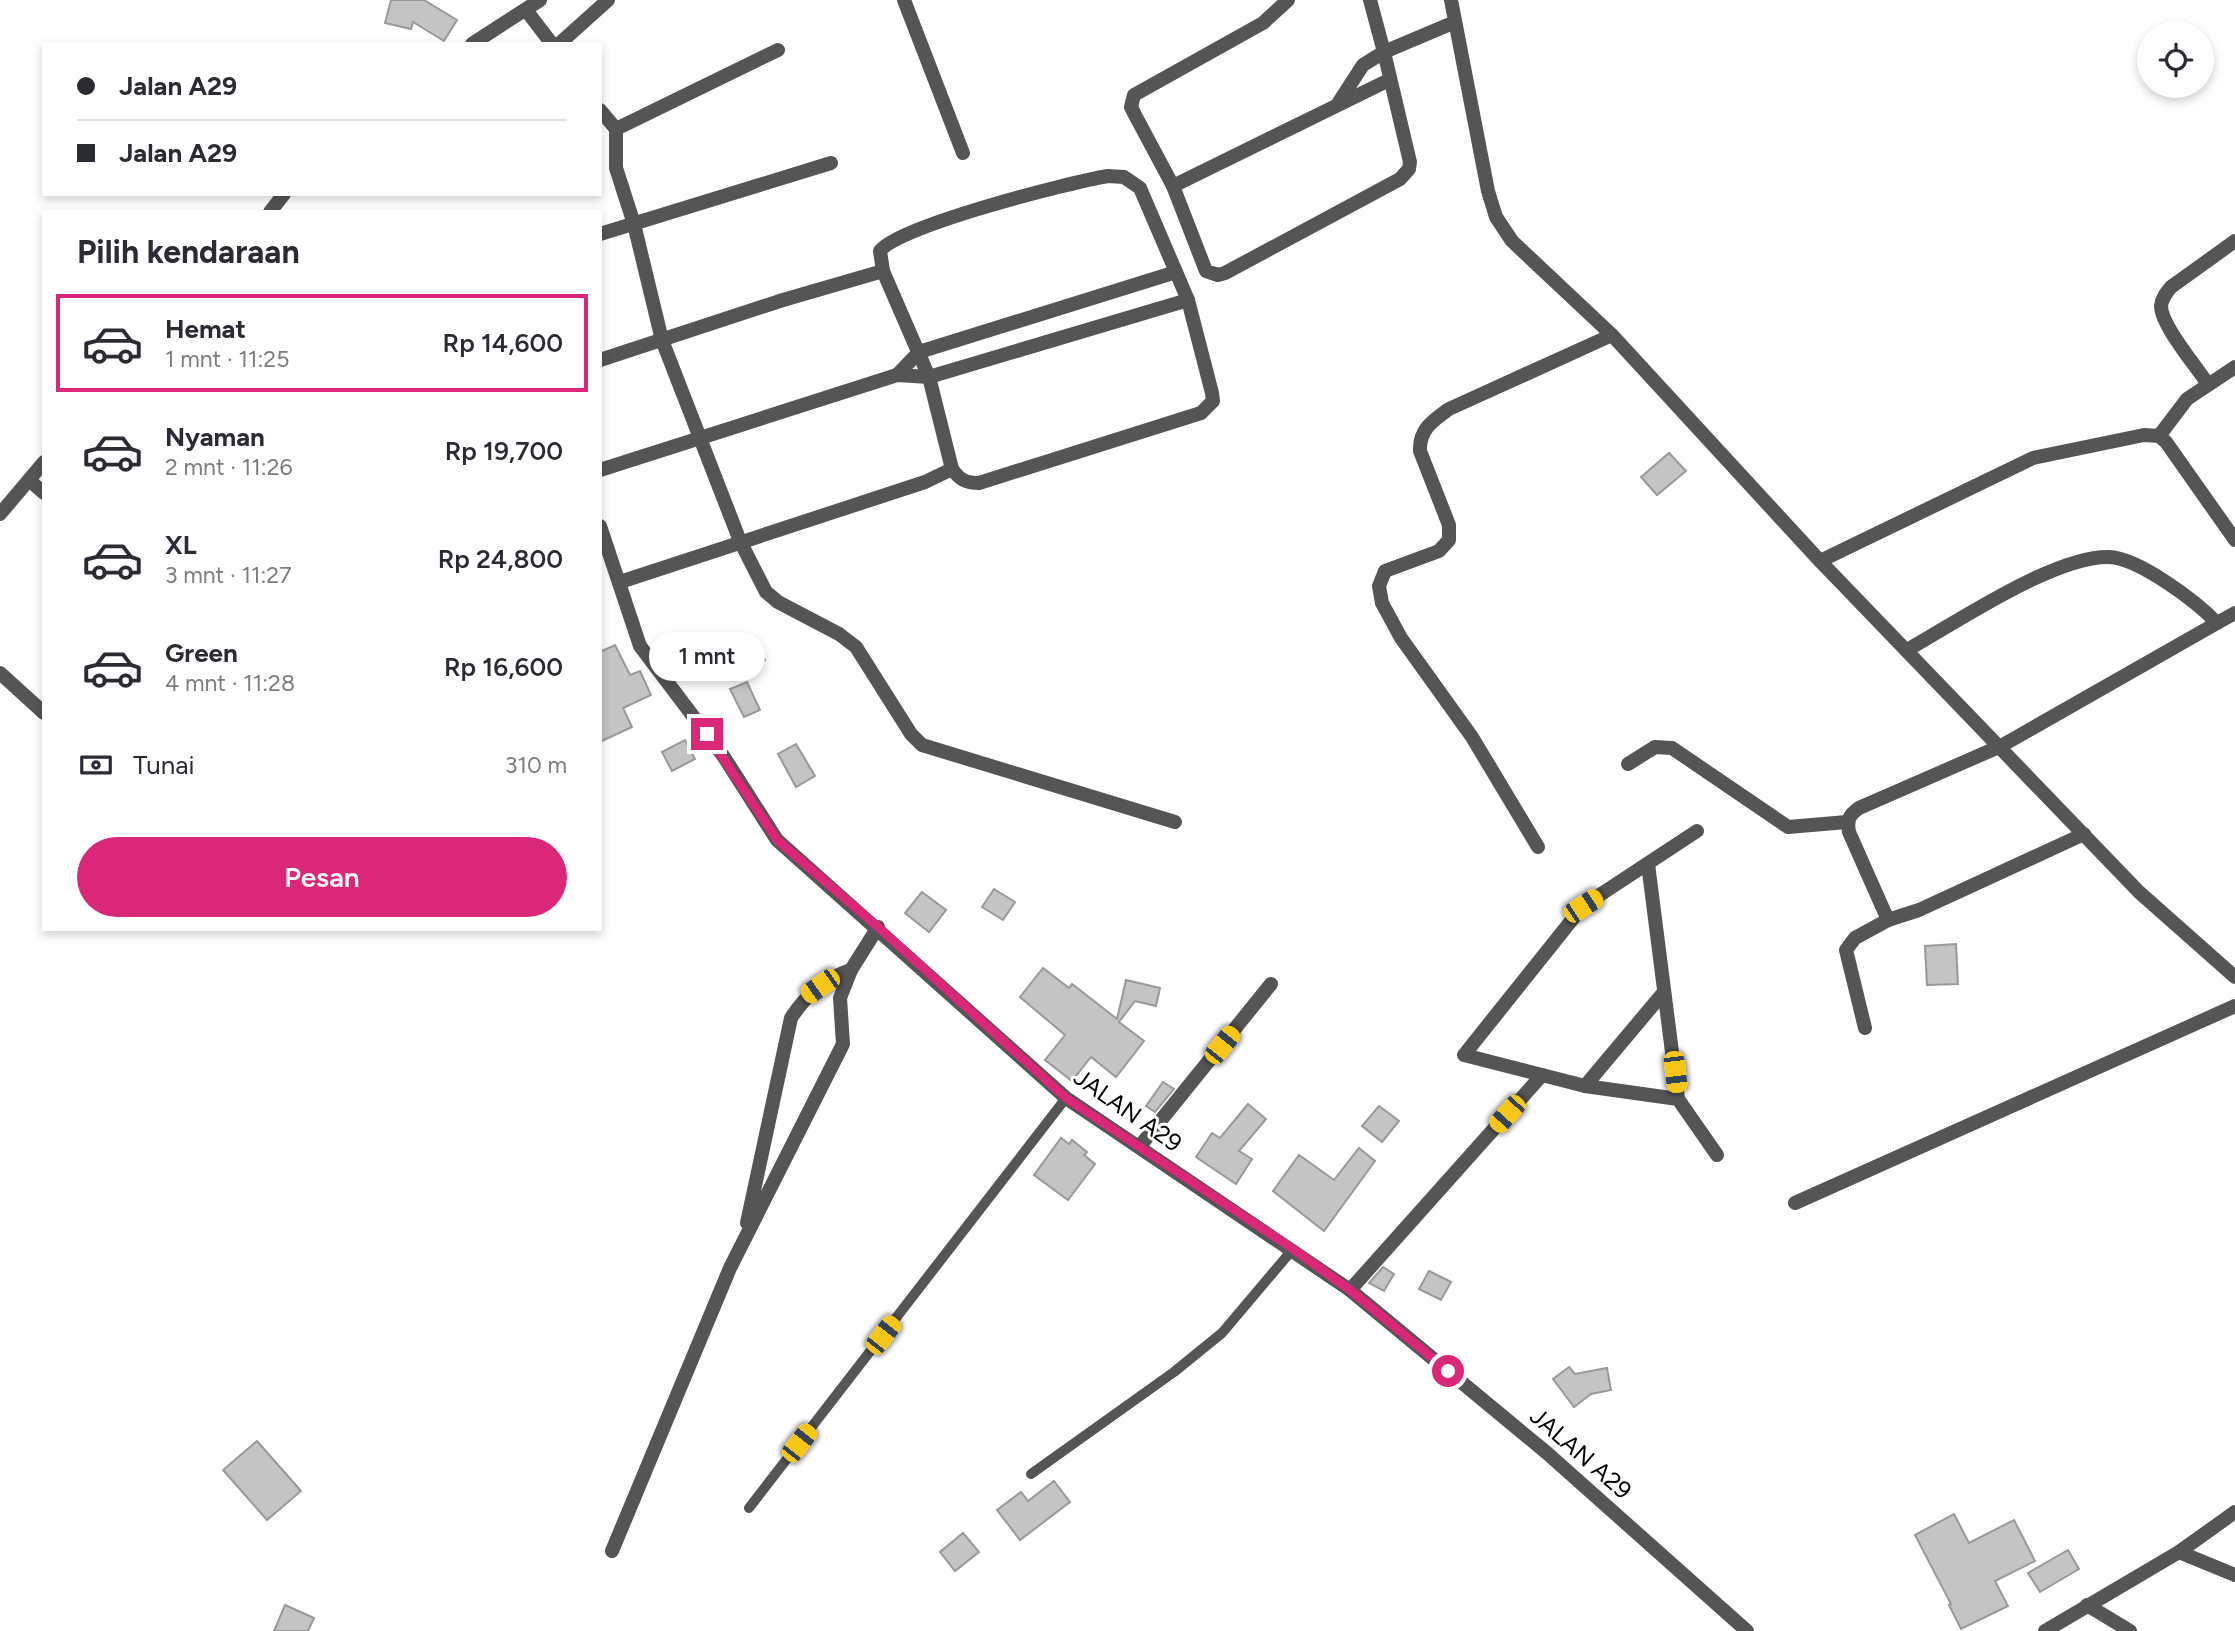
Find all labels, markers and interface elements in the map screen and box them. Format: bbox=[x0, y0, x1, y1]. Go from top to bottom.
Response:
map controls bbox=[2137, 21, 2214, 98]
button: locate bbox=[2137, 21, 2214, 98]
text: Jalan A29 bbox=[119, 70, 237, 102]
text: Jalan A29 bbox=[119, 137, 237, 169]
text: Pilih kendaraan bbox=[77, 233, 300, 271]
icon: car bbox=[81, 312, 144, 375]
text: Hemat bbox=[165, 313, 246, 345]
text: Rp 14,600 bbox=[443, 327, 563, 359]
text: 1 mnt · 11:25 bbox=[165, 345, 289, 373]
icon: car bbox=[81, 420, 144, 483]
text: Nyaman bbox=[165, 421, 265, 453]
text: Rp 19,700 bbox=[445, 435, 563, 467]
text: 2 mnt · 11:26 bbox=[165, 453, 293, 481]
icon: car bbox=[81, 528, 144, 591]
text: XL bbox=[165, 529, 197, 561]
text: Rp 24,800 bbox=[438, 543, 563, 575]
text: 3 mnt · 11:27 bbox=[165, 561, 292, 589]
callout: 1 mnt bbox=[649, 632, 765, 682]
icon: car bbox=[81, 636, 144, 699]
text: Green bbox=[165, 637, 238, 669]
text: 1 mnt bbox=[678, 642, 736, 670]
text: Rp 16,600 bbox=[444, 651, 563, 683]
text: 4 mnt · 11:28 bbox=[165, 669, 295, 697]
route end bbox=[691, 718, 723, 750]
icon: cash bbox=[77, 746, 115, 784]
text: Tunai bbox=[133, 749, 194, 781]
text: 310 m bbox=[505, 751, 567, 779]
button: Pesan bbox=[77, 837, 567, 917]
car bbox=[1560, 886, 1607, 926]
car bbox=[797, 965, 844, 1007]
car bbox=[1201, 1022, 1244, 1068]
car bbox=[1663, 1050, 1688, 1094]
street label: JALAN A29 bbox=[1068, 1062, 1188, 1158]
car bbox=[1486, 1091, 1529, 1137]
car bbox=[862, 1312, 905, 1358]
route start bbox=[1432, 1355, 1464, 1387]
street label: JALAN A29 bbox=[1524, 1401, 1638, 1505]
car bbox=[778, 1420, 821, 1466]

